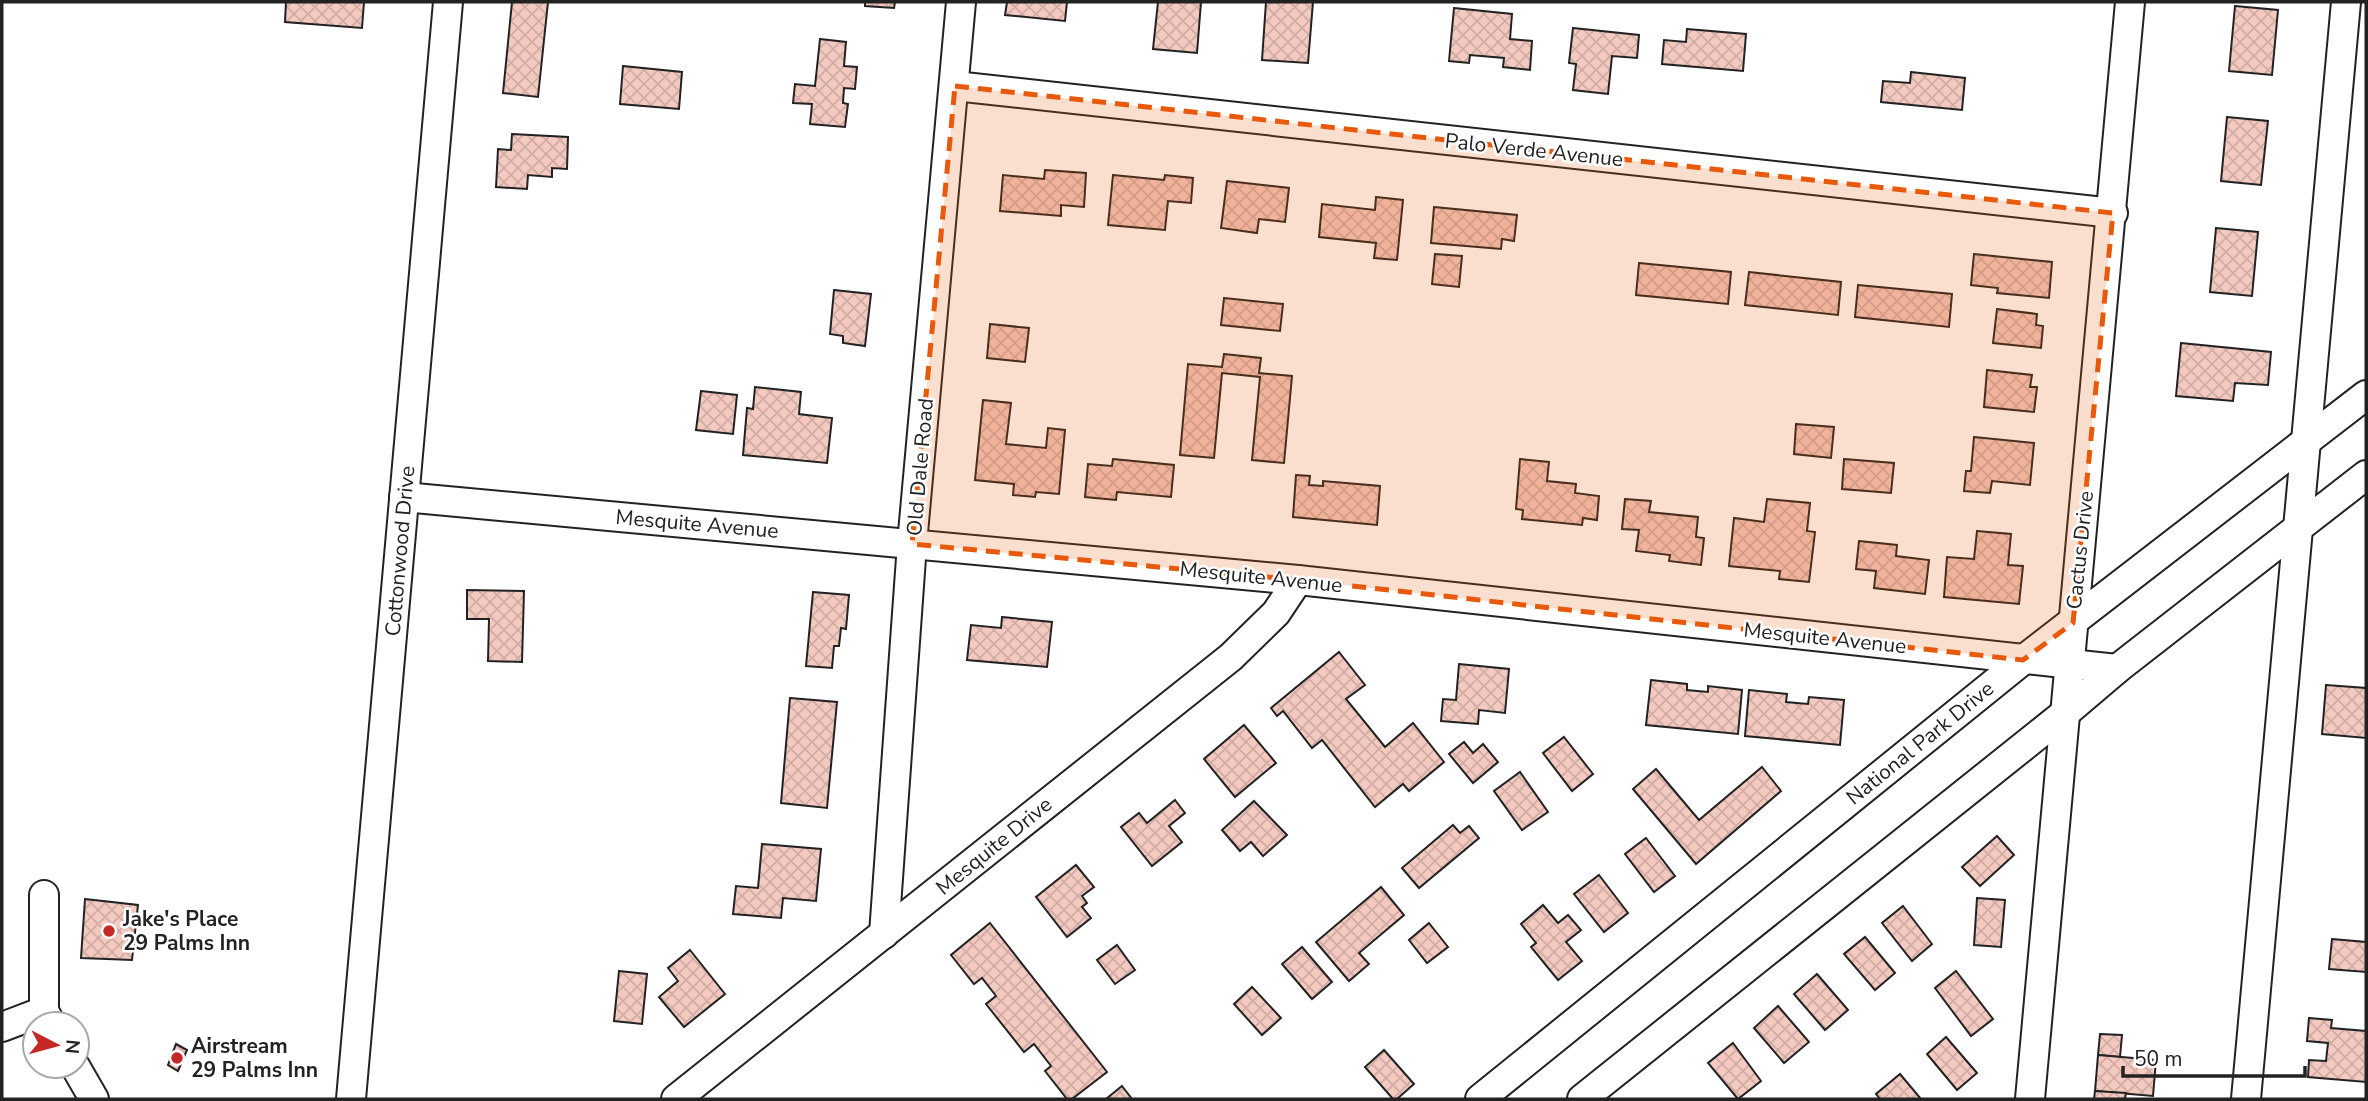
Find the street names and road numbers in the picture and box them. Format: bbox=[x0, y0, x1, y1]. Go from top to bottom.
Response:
street label: Palo Verde Avenue bbox=[1443, 127, 1625, 173]
street label: Old Dale Road bbox=[900, 397, 940, 537]
street label: Cottonwood Drive bbox=[379, 465, 421, 637]
street label: Cactus Drive bbox=[2060, 489, 2100, 611]
street label: Mesquite Avenue bbox=[614, 503, 780, 545]
street label: Mesquite Avenue bbox=[1178, 555, 1344, 599]
street label: Mesquite Avenue bbox=[1742, 616, 1908, 660]
street label: National Park Drive bbox=[1840, 675, 2000, 811]
street label: Mesquite Drive bbox=[930, 791, 1058, 901]

